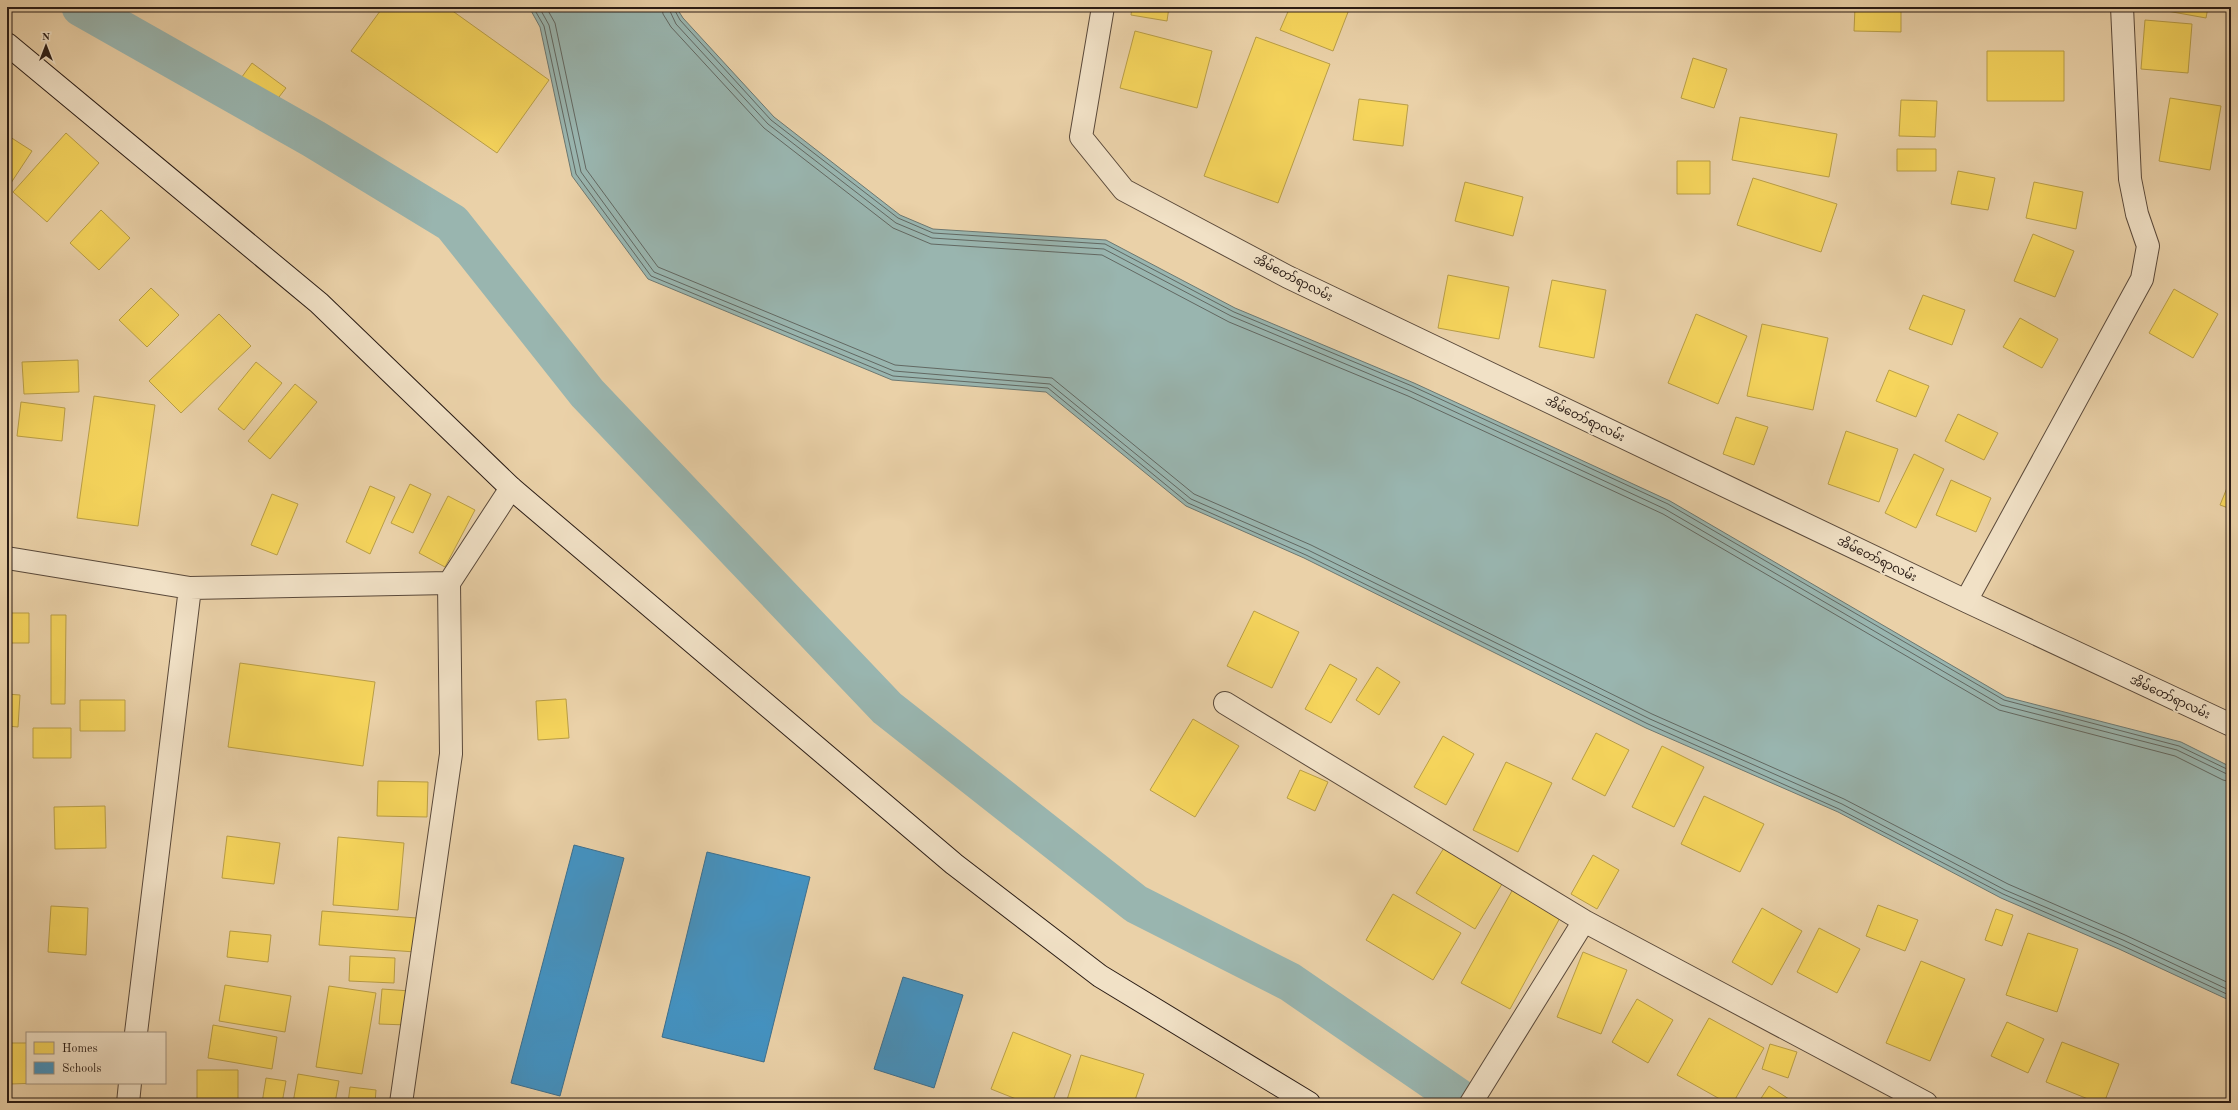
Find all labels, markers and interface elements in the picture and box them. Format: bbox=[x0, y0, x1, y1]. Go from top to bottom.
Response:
north arrow bbox=[26, 26, 66, 66]
text: N bbox=[42, 32, 51, 43]
street label: အိမ်တော်ရာလမ်း bbox=[1250, 250, 1336, 307]
street label: အိမ်တော်ရာလမ်း bbox=[1542, 392, 1628, 447]
street label: အိမ်တော်ရာလမ်း bbox=[1834, 532, 1920, 587]
street label: အိမ်တော်ရာလမ်း bbox=[2126, 671, 2213, 724]
legend bbox=[26, 1032, 166, 1084]
text: Homes bbox=[62, 1043, 98, 1055]
text: Schools bbox=[62, 1063, 102, 1075]

